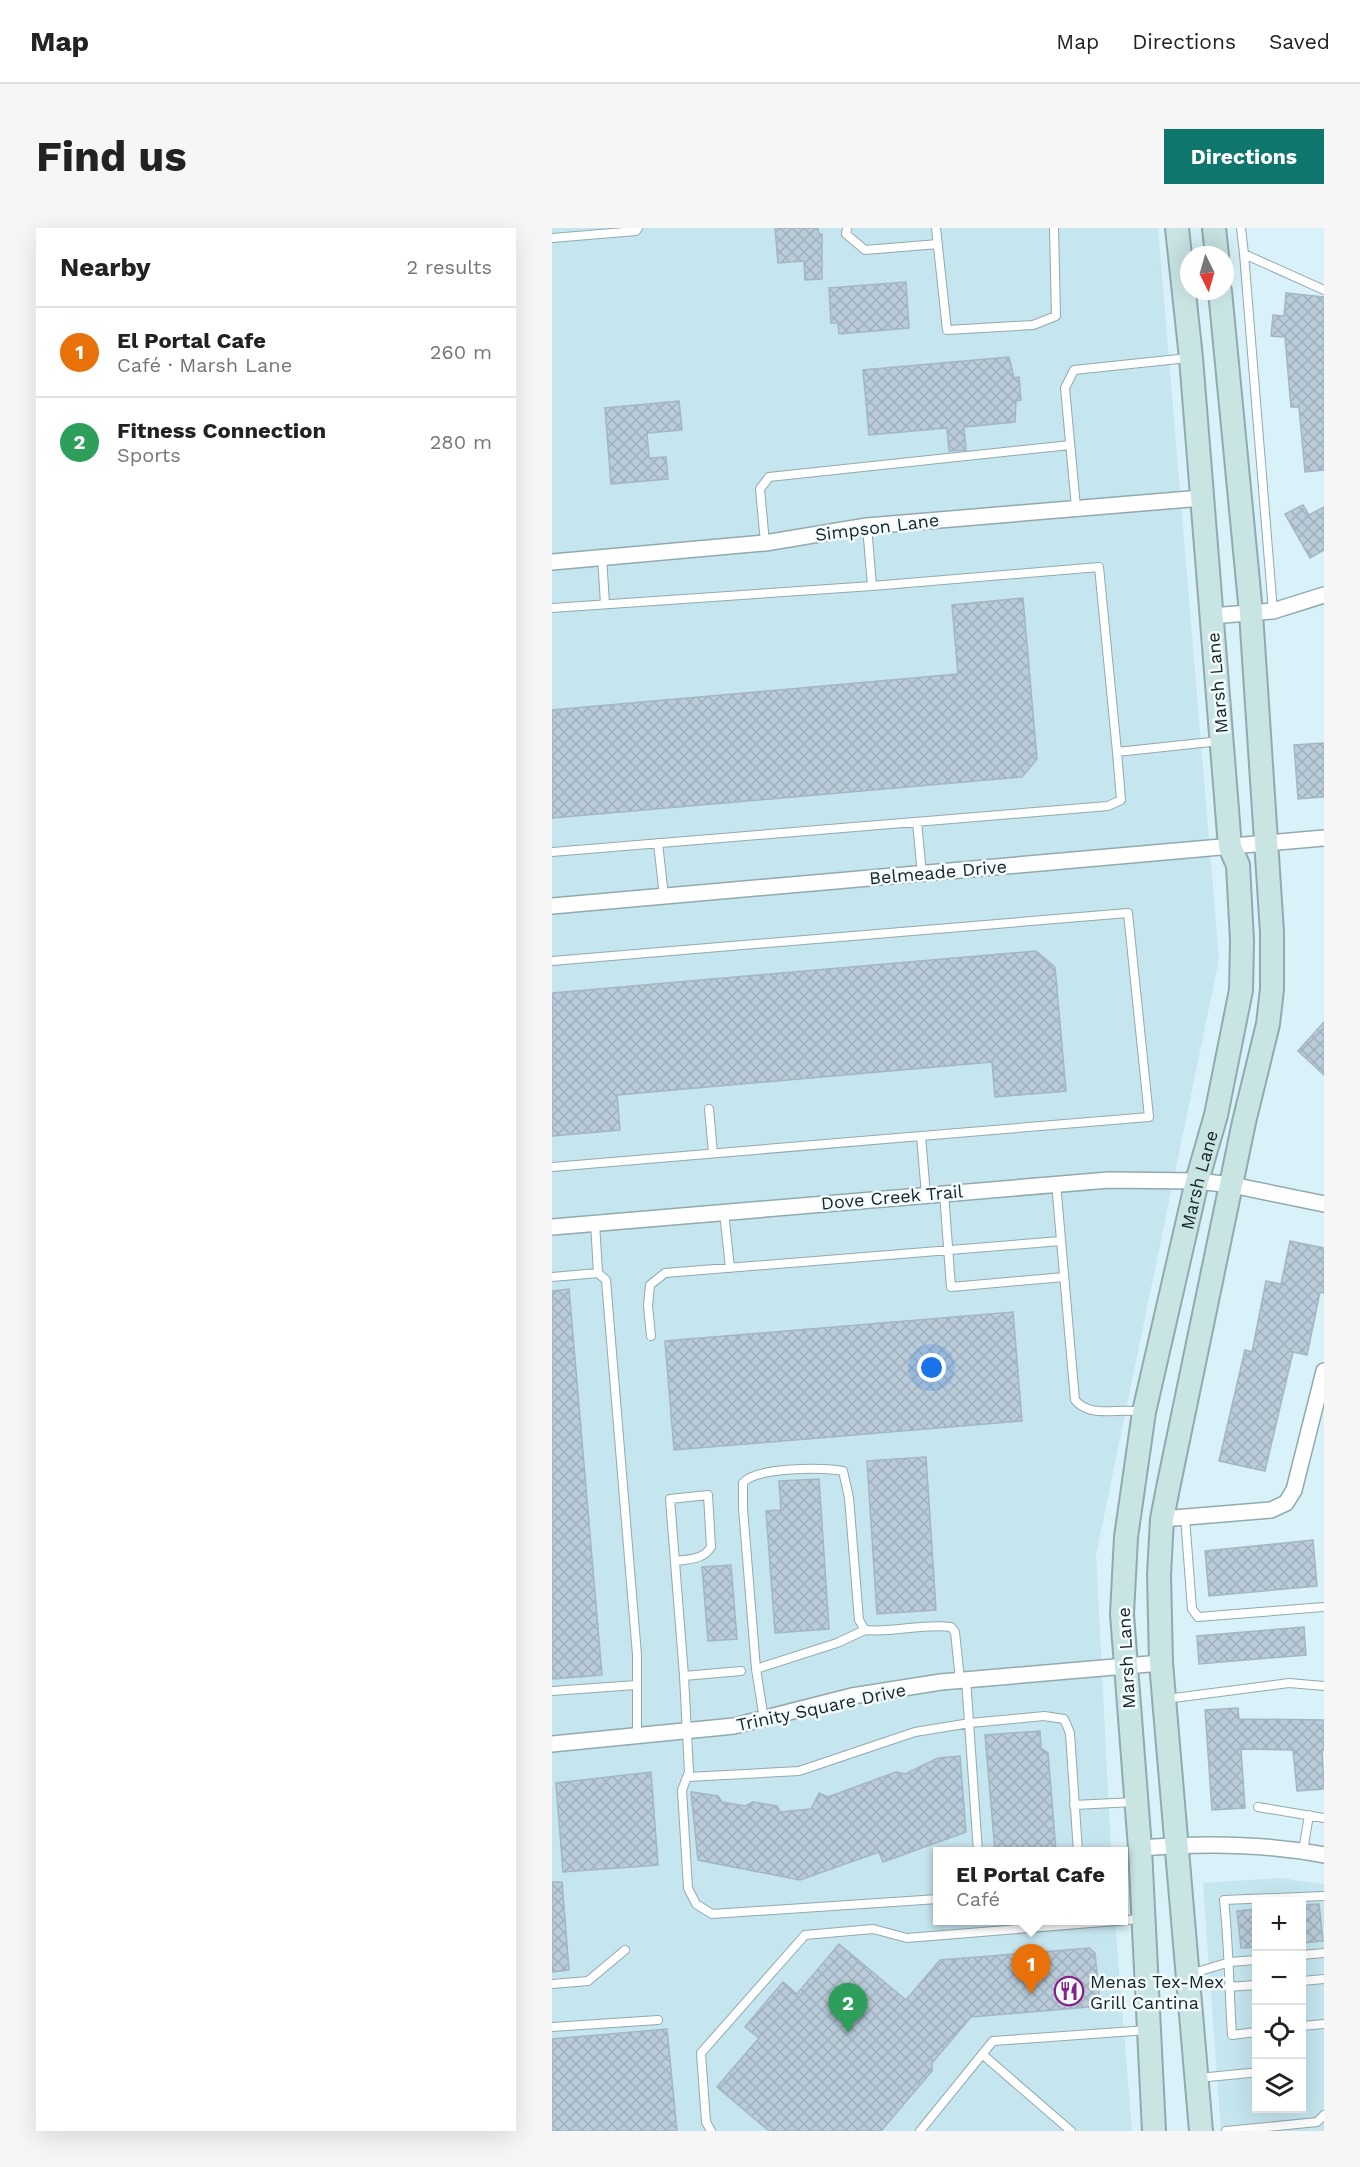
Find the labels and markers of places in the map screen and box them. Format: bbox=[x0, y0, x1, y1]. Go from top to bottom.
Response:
pin: 1 bbox=[1012, 1944, 1050, 1994]
place label: Menas Tex-Mex Grill Cantina bbox=[1090, 1971, 1224, 2013]
restaurant icon: Menas Tex-Mex Grill Cantina bbox=[1053, 1975, 1085, 2007]
pin: 2 bbox=[828, 1984, 868, 2033]

